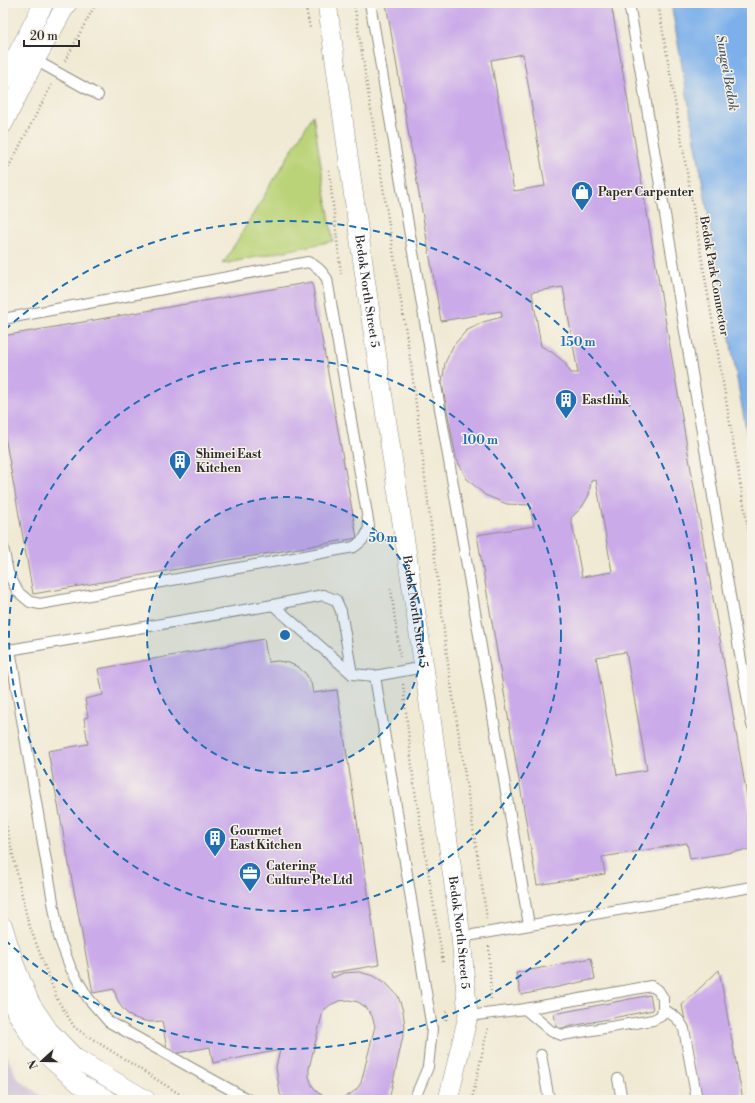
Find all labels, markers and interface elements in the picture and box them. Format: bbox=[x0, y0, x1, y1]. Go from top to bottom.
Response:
scale bar bbox=[24, 22, 79, 48]
text: 20 m bbox=[30, 29, 58, 44]
water label: Sungei Bedok bbox=[712, 34, 742, 113]
shop icon: Paper Carpenter bbox=[569, 179, 595, 212]
place label: Paper Carpenter bbox=[598, 185, 694, 200]
street label: Bedok Park Connector bbox=[696, 214, 732, 337]
street label: Bedok North Street 5 bbox=[352, 233, 383, 349]
text: 150 m bbox=[561, 335, 595, 350]
building icon: Eastlink bbox=[553, 387, 579, 420]
place label: Eastlink bbox=[582, 393, 630, 408]
text: 100 m bbox=[462, 433, 498, 448]
place label: Shimei East Kitchen bbox=[196, 447, 262, 476]
building icon: Shimei East Kitchen bbox=[167, 448, 193, 481]
text: 50 m bbox=[368, 531, 398, 546]
street label: Bedok North Street 5 bbox=[399, 553, 432, 669]
centre of rings bbox=[278, 628, 292, 642]
place label: Gourmet East Kitchen bbox=[230, 824, 302, 853]
building icon: Gourmet East Kitchen bbox=[202, 825, 228, 858]
place label: Catering Culture Pte Ltd bbox=[266, 859, 353, 888]
office icon: Catering Culture Pte Ltd bbox=[237, 860, 263, 893]
street label: Bedok North Street 5 bbox=[445, 874, 473, 990]
north arrow bbox=[22, 1041, 62, 1081]
text: N bbox=[25, 1057, 42, 1071]

